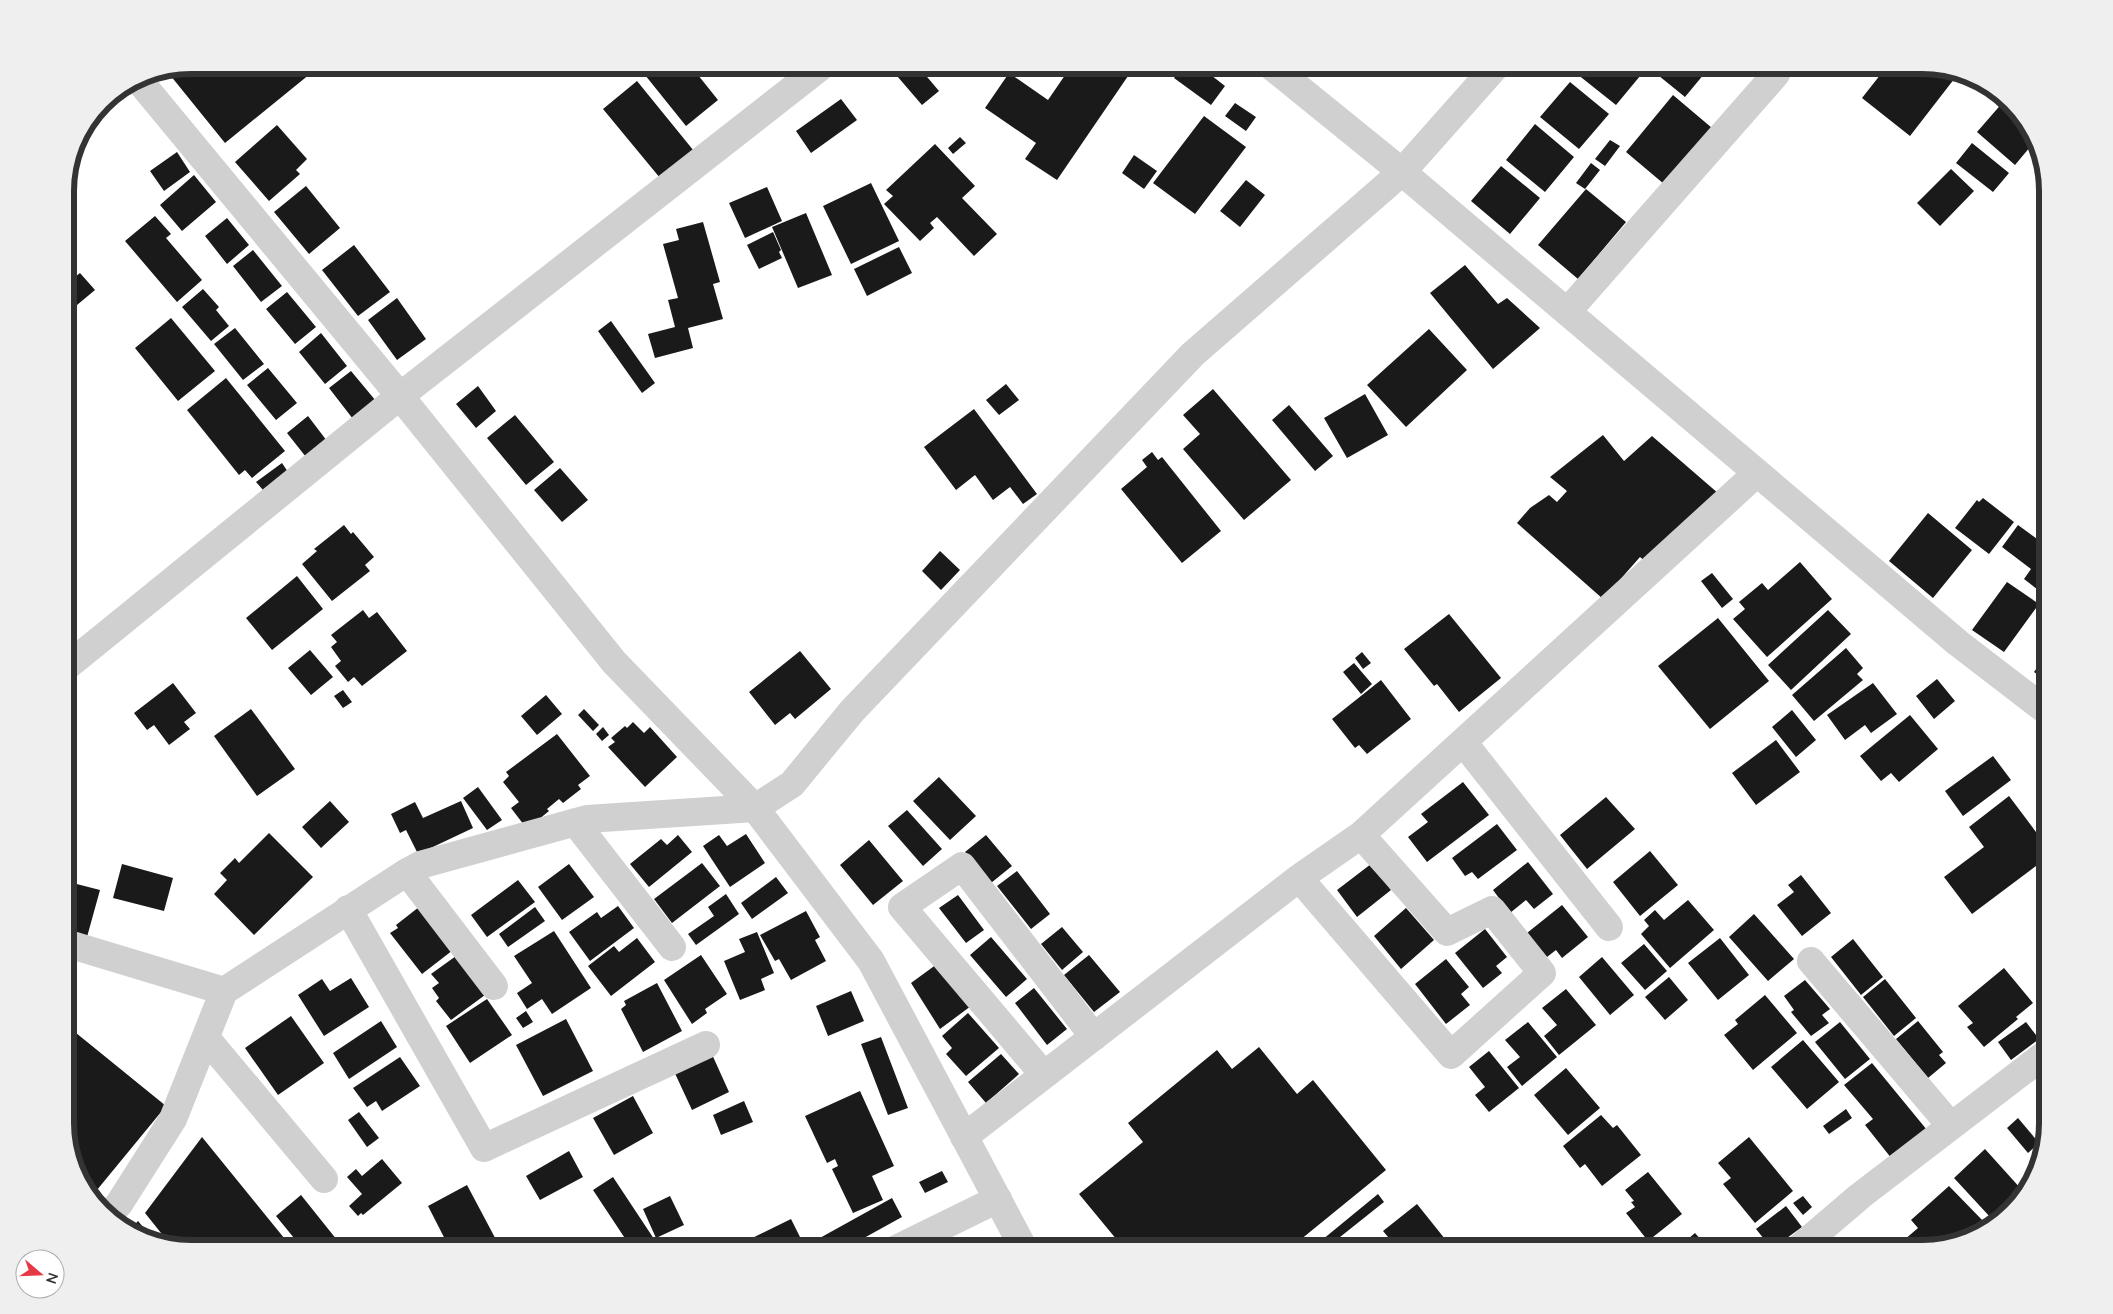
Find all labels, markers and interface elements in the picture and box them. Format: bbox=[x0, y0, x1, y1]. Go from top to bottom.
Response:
north arrow bbox=[15, 1249, 65, 1299]
text: N bbox=[41, 1270, 63, 1286]

